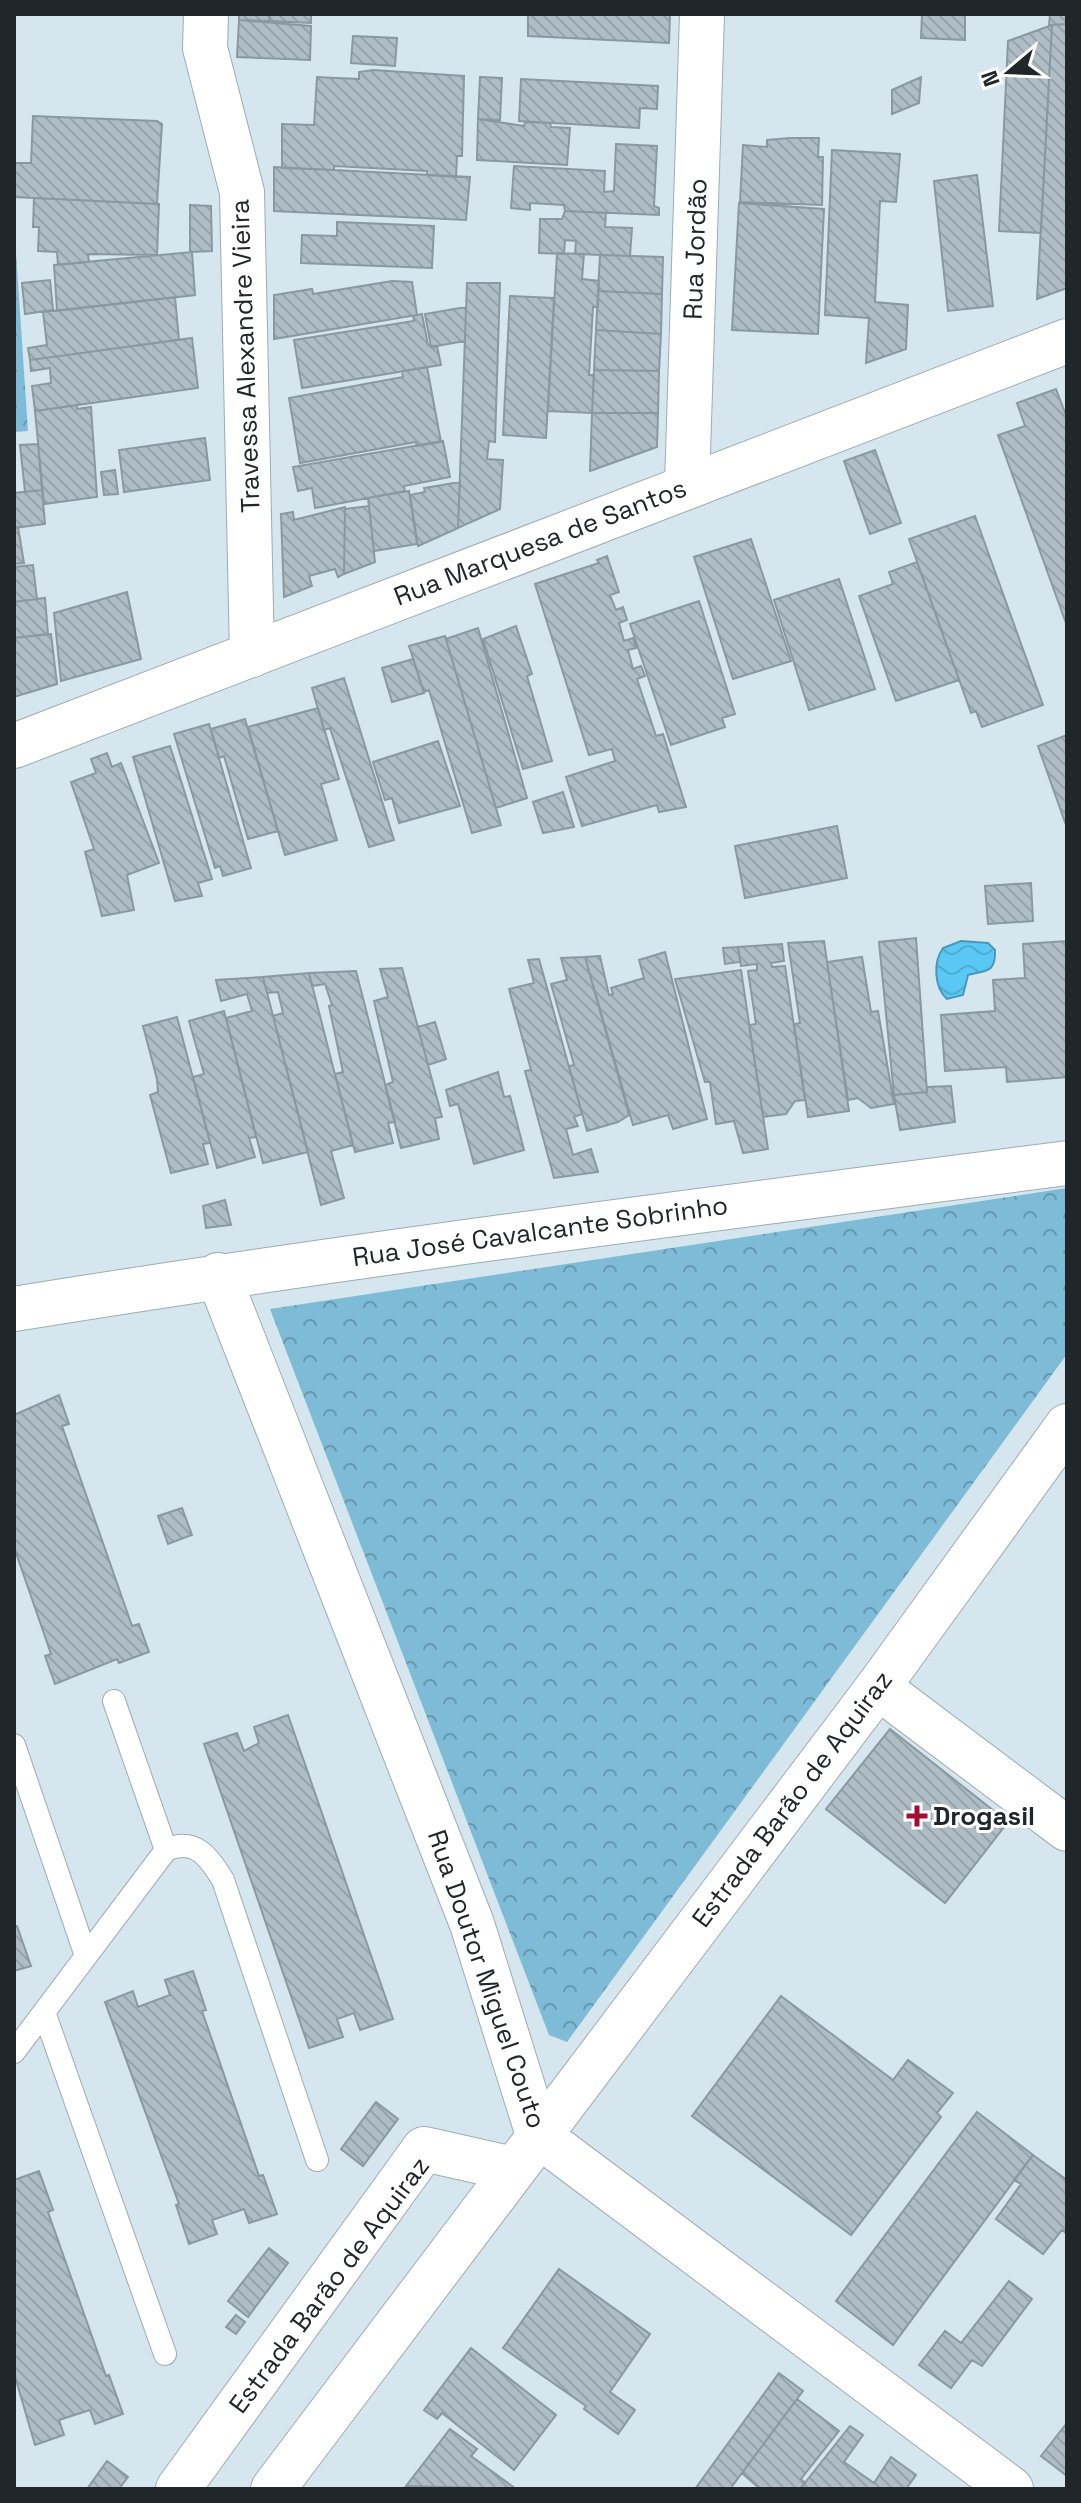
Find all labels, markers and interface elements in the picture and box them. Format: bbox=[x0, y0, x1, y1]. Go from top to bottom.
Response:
north arrow bbox=[969, 32, 1049, 112]
text: N bbox=[974, 67, 1006, 90]
street label: Rua Jordão bbox=[676, 178, 714, 320]
street label: Travessa Alexandre Vieira bbox=[223, 198, 267, 514]
street label: Rua Marquesa de Santos bbox=[389, 470, 691, 614]
street label: Rua José Cavalcante Sobrinho bbox=[350, 1188, 730, 1274]
street label: Estrada Barão de Aquiraz bbox=[684, 1664, 900, 1934]
place label: Drogasil bbox=[933, 1799, 1035, 1833]
marker: Drogasil bbox=[908, 1807, 926, 1825]
street label: Rua Doutor Miguel Couto bbox=[420, 1825, 554, 2133]
street label: Estrada Barão de Aquiraz bbox=[221, 2150, 437, 2420]

